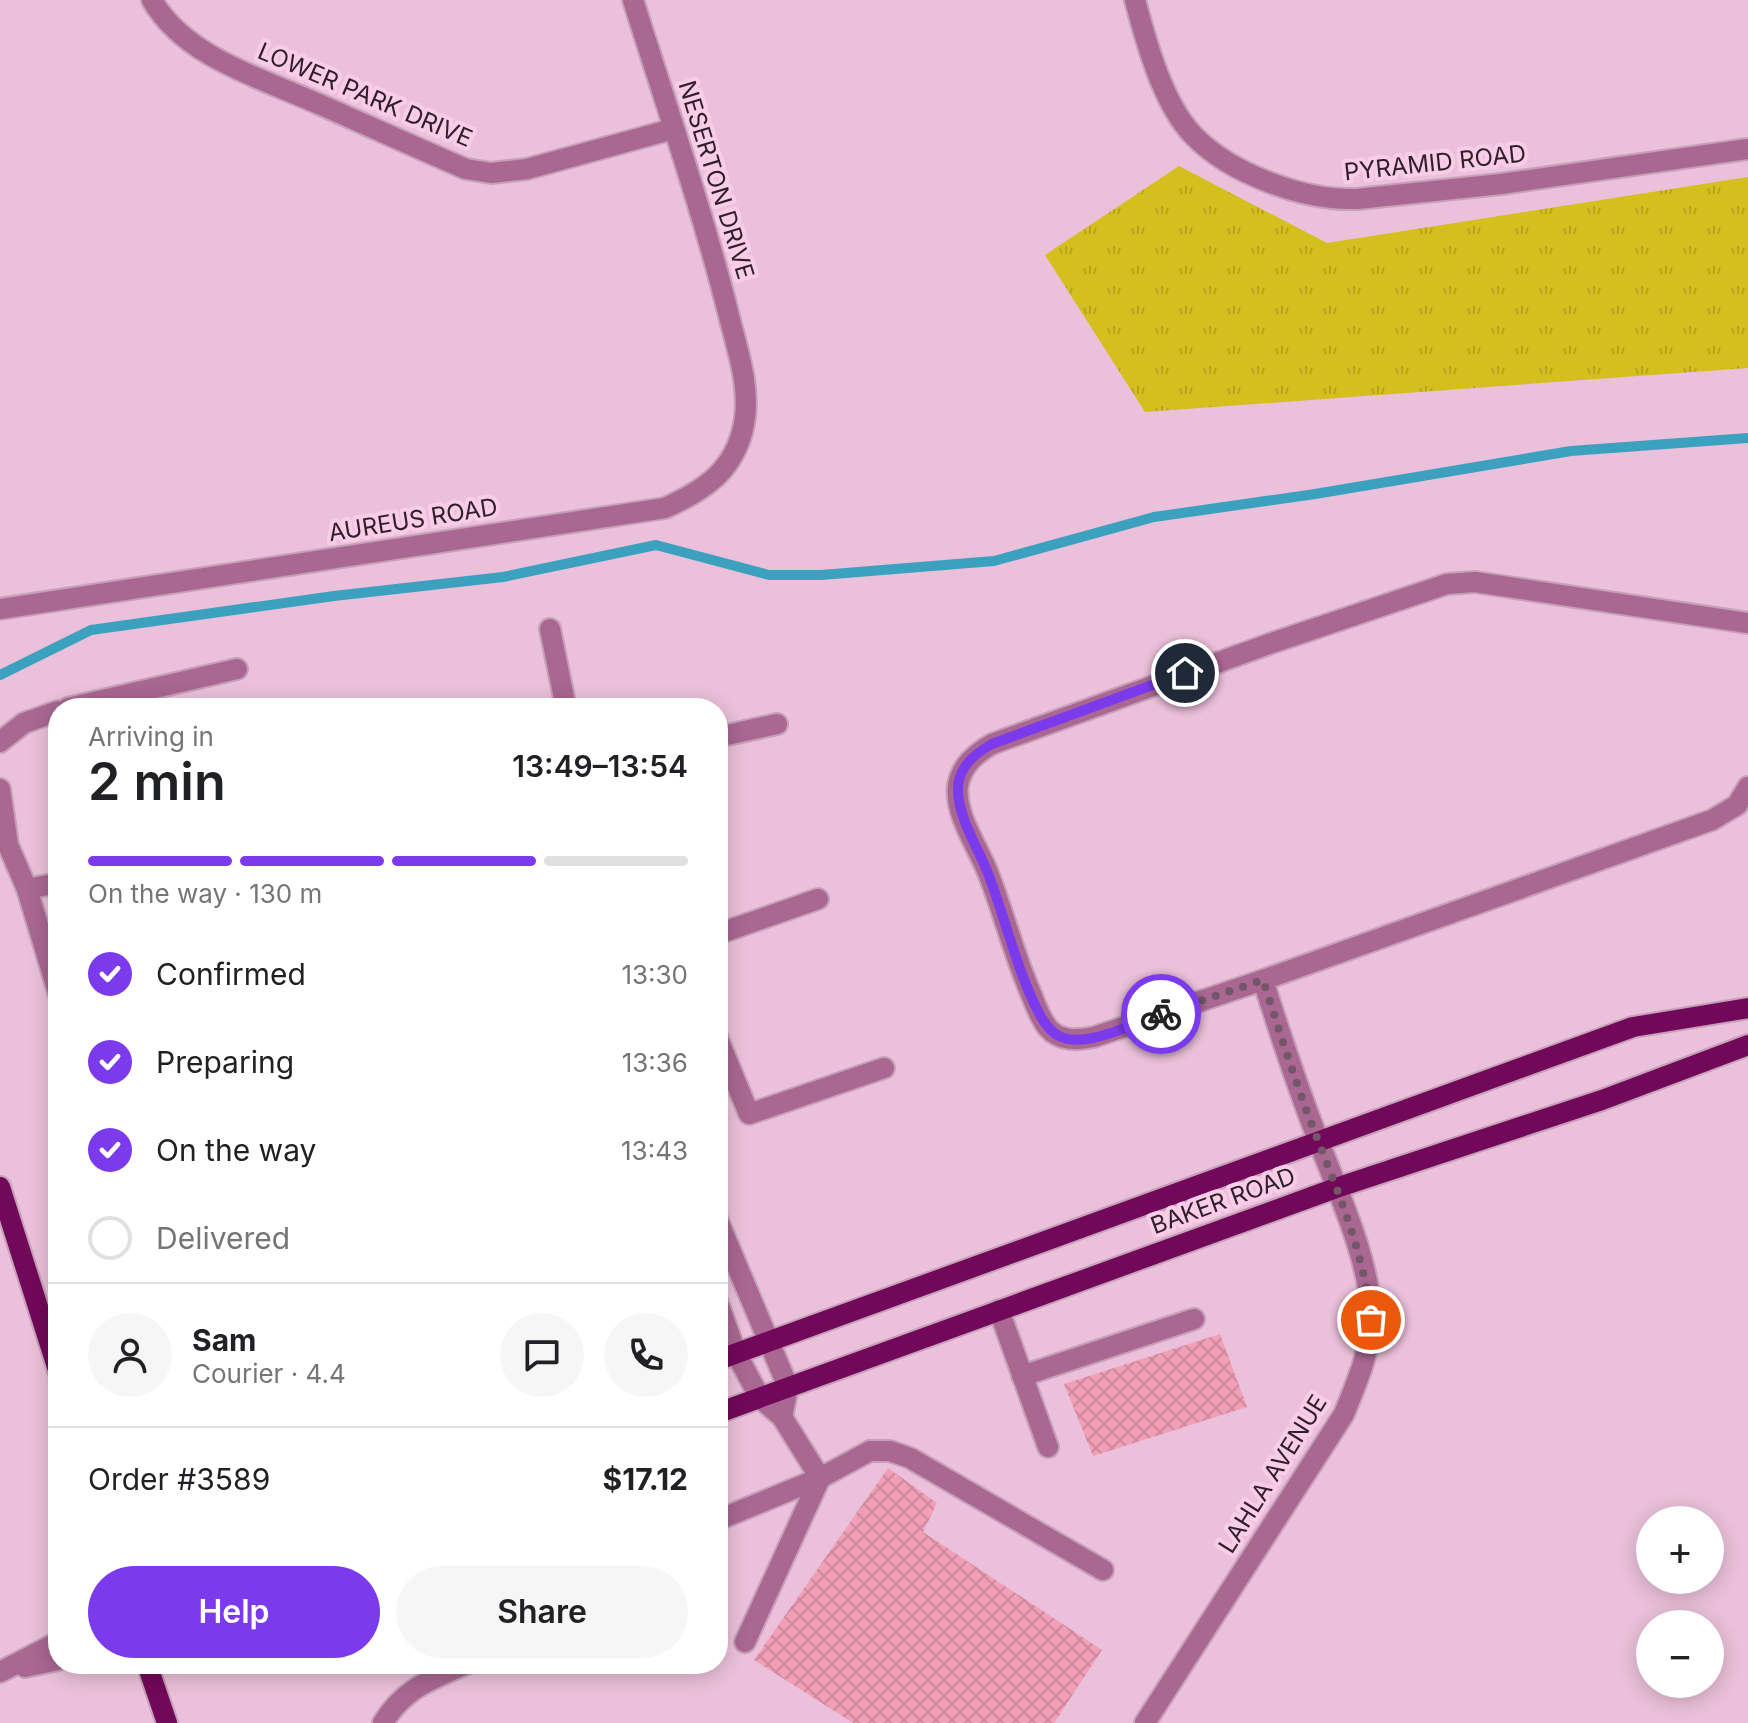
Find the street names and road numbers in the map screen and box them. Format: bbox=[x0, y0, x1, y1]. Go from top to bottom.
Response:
street label: LOWER PARK DRIVE bbox=[254, 36, 477, 153]
street label: NESERTON DRIVE bbox=[673, 77, 760, 283]
street label: PYRAMID ROAD bbox=[1343, 139, 1527, 186]
street label: AUREUS ROAD bbox=[326, 492, 499, 547]
street label: BAKER ROAD bbox=[1147, 1161, 1299, 1240]
street label: LAHLA AVENUE bbox=[1212, 1389, 1333, 1558]

